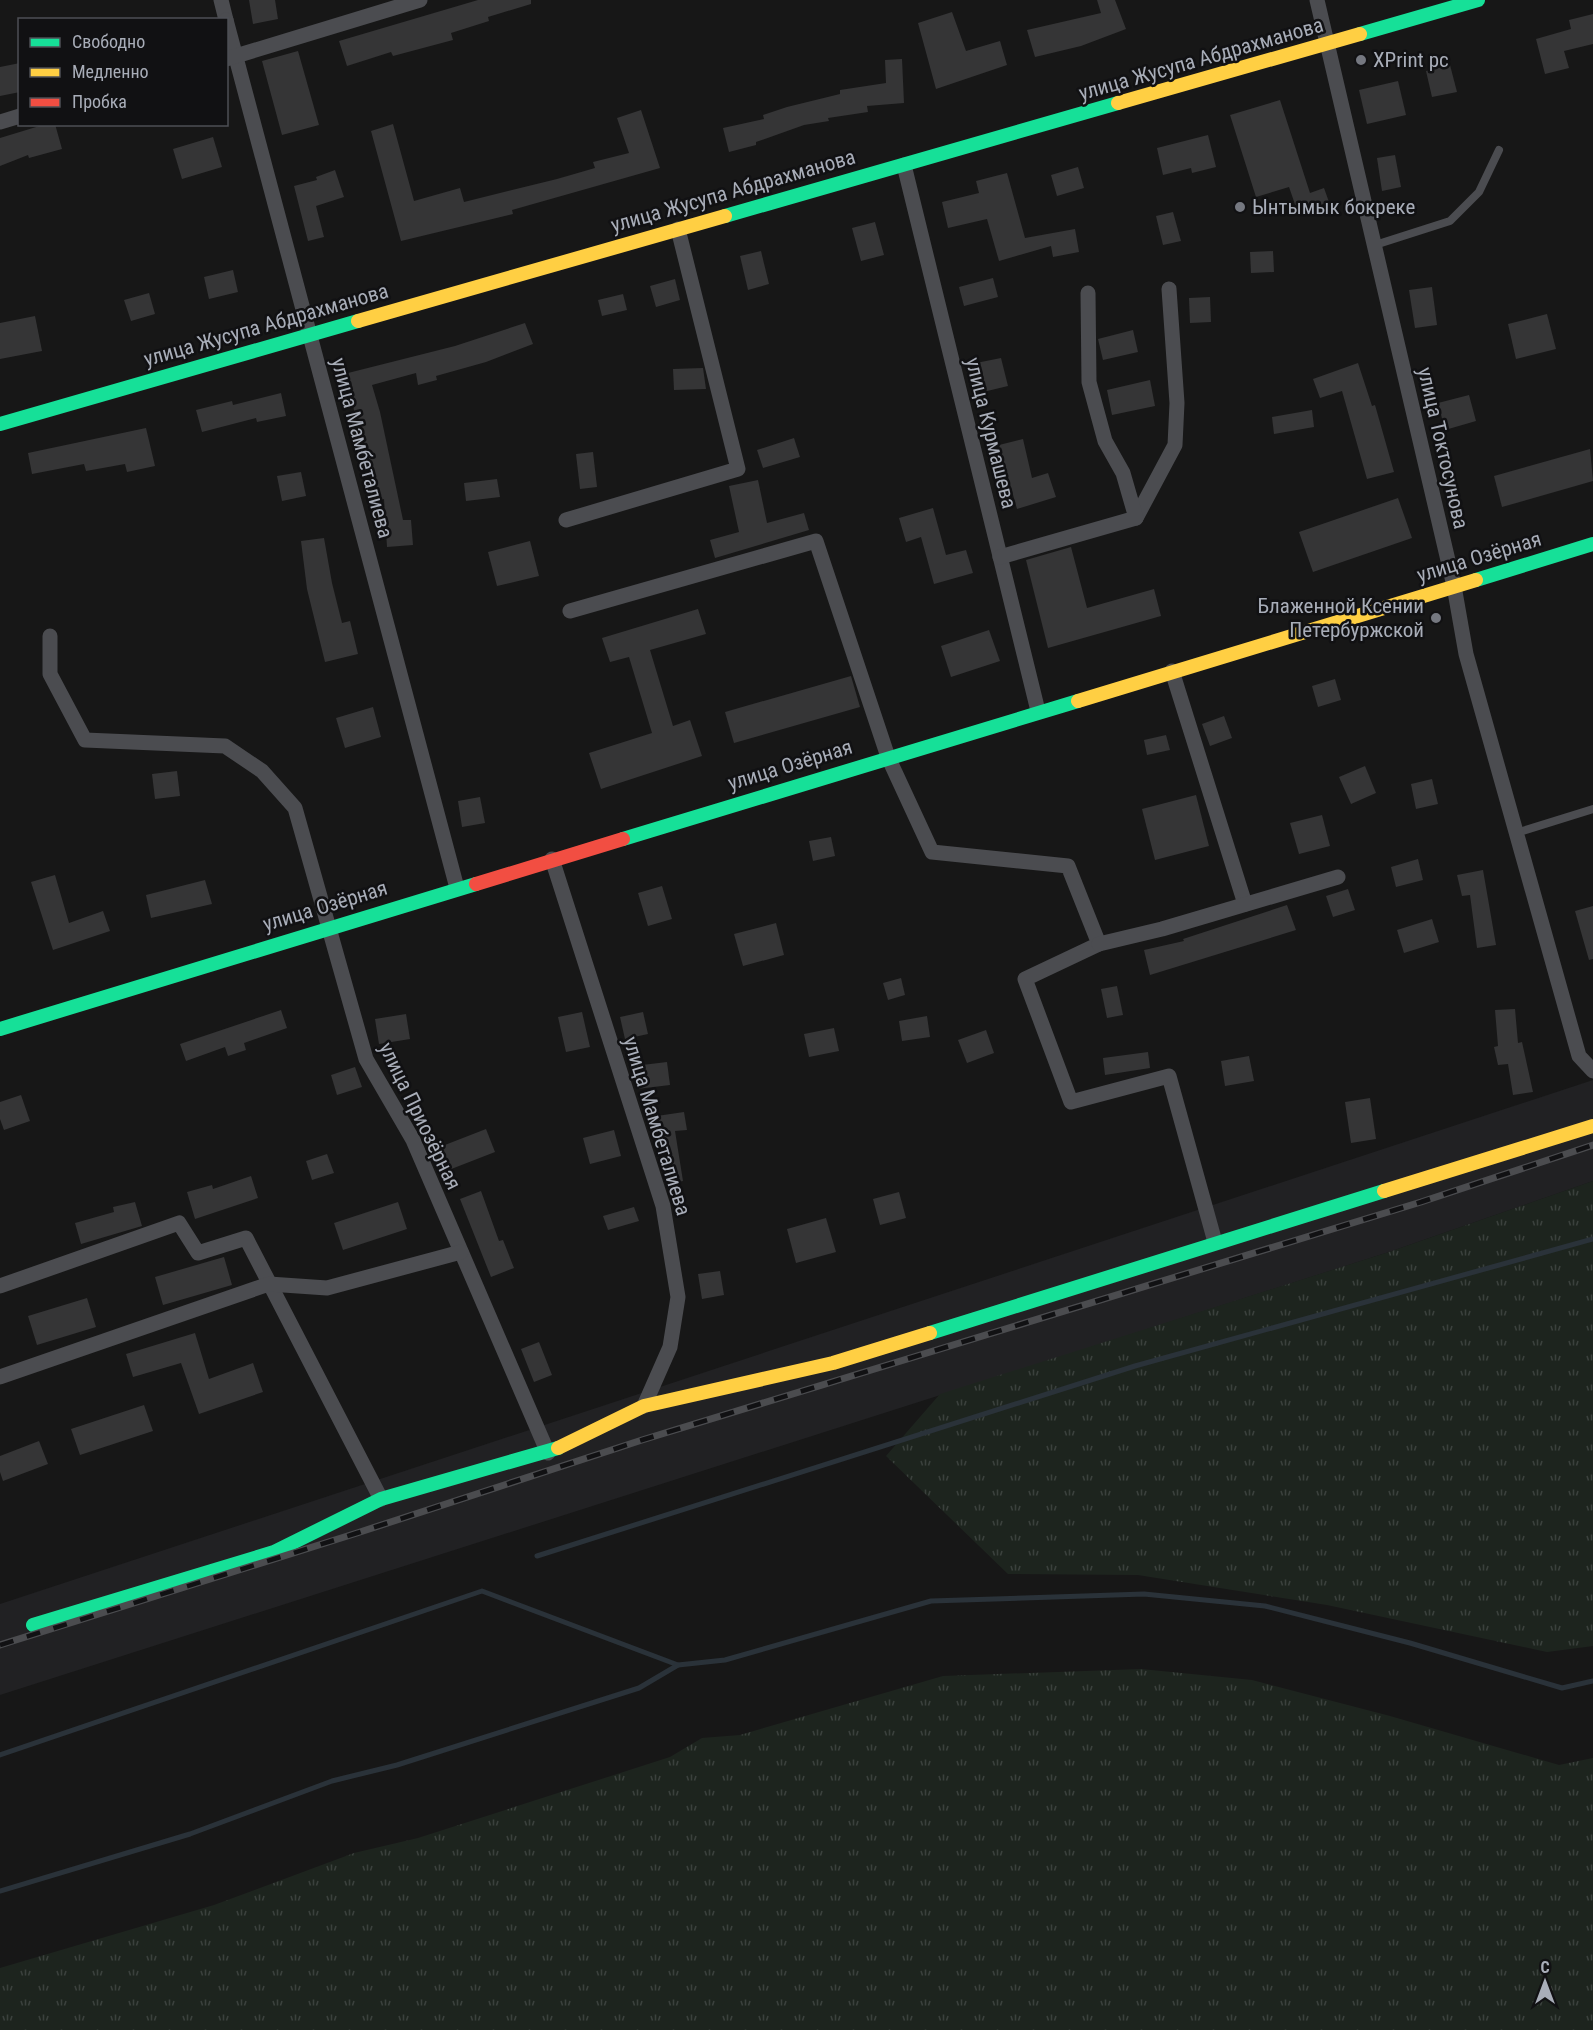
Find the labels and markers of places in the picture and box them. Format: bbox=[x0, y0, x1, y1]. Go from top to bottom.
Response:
place label: XPrint pc bbox=[1373, 48, 1449, 72]
marker: XPrint pc bbox=[1354, 53, 1368, 67]
place label: Ынтымык бокреке bbox=[1252, 195, 1415, 219]
marker: Ынтымык бокреке bbox=[1233, 200, 1247, 214]
place label: Блаженной Ксении Петербуржской bbox=[1258, 594, 1424, 642]
marker: Блаженной Ксении Петербуржской bbox=[1429, 611, 1443, 625]

